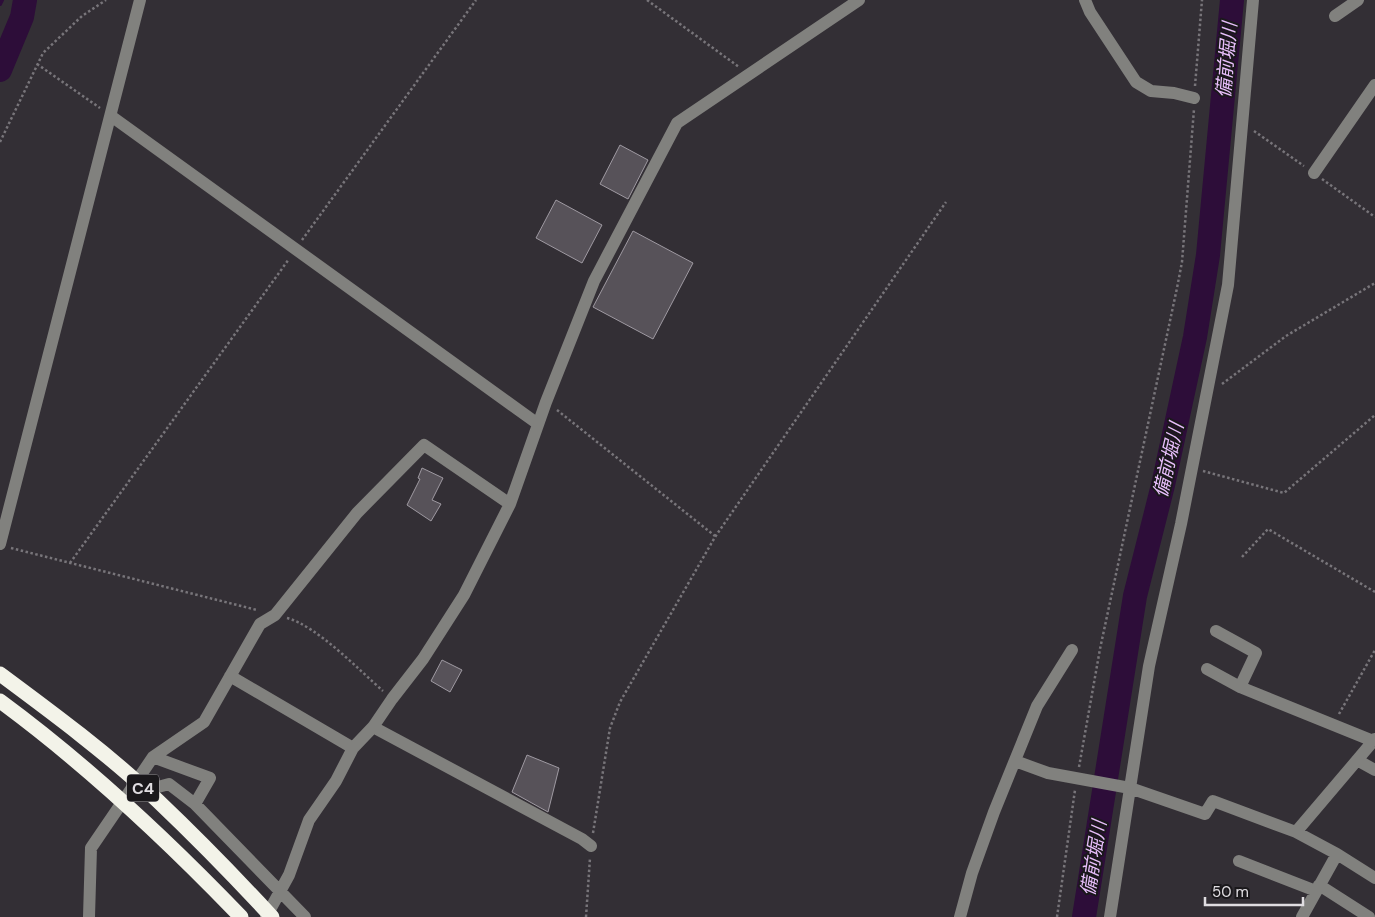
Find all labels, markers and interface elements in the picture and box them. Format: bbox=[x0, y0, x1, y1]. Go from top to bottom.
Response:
water label: 備前堀川 bbox=[1211, 19, 1242, 99]
water label: 備前堀川 bbox=[1148, 418, 1190, 500]
road number: C4 bbox=[127, 774, 159, 801]
water label: 備前堀川 bbox=[1075, 817, 1112, 898]
scale bar bbox=[1205, 874, 1302, 906]
text: 50 m bbox=[1212, 882, 1249, 902]

